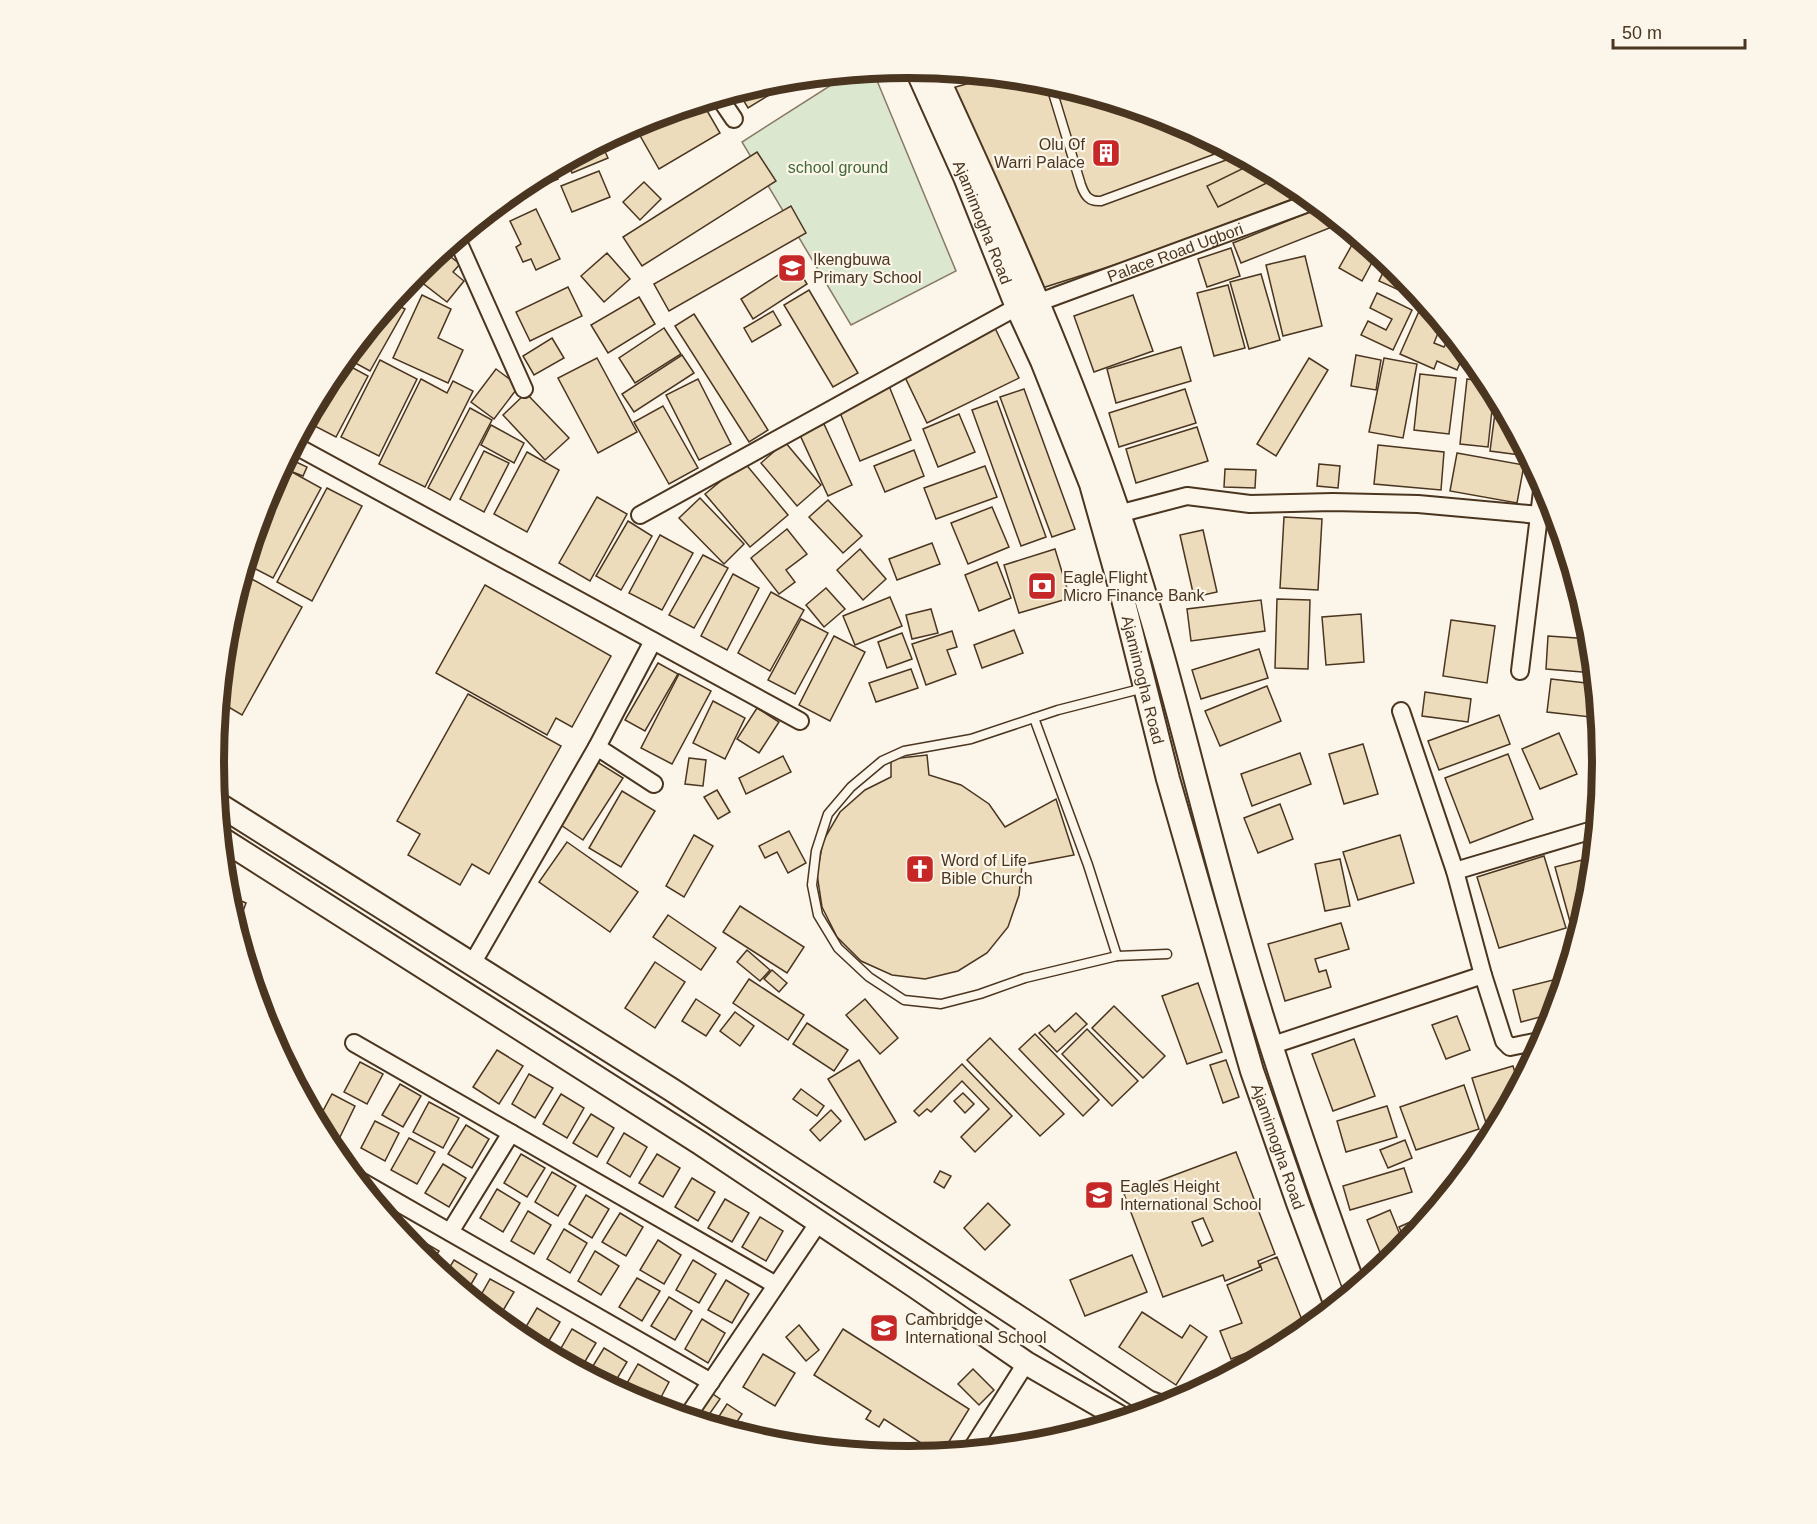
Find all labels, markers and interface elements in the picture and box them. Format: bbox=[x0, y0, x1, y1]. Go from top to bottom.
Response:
scale bar bbox=[1613, 12, 1745, 50]
text: 50 m bbox=[1622, 23, 1662, 43]
place label: Olu Of Warri Palace bbox=[994, 136, 1086, 171]
building icon: Olu Of Warri Palace bbox=[1090, 137, 1122, 169]
street label: Ajamimogha Road bbox=[950, 158, 1015, 286]
park label: school ground bbox=[788, 159, 888, 176]
street label: Palace Road Ugbori bbox=[1105, 219, 1245, 285]
place label: Ikengbuwa Primary School bbox=[813, 251, 921, 286]
school or university icon: Ikengbuwa Primary School bbox=[776, 252, 808, 284]
place label: Eagle Flight Micro Finance Bank bbox=[1063, 569, 1205, 604]
bank icon: Eagle Flight Micro Finance Bank bbox=[1026, 570, 1058, 602]
street label: Ajamimogha Road bbox=[1119, 614, 1167, 746]
place label: Word of Life Bible Church bbox=[941, 852, 1033, 887]
church icon: Word of Life Bible Church bbox=[904, 853, 936, 885]
street label: Ajamimogha Road bbox=[1249, 1081, 1308, 1211]
place label: Eagles Height International School bbox=[1120, 1178, 1261, 1213]
school or university icon: Eagles Height International School bbox=[1083, 1179, 1115, 1211]
place label: Cambridge International School bbox=[905, 1311, 1046, 1346]
school or university icon: Cambridge International School bbox=[868, 1312, 900, 1344]

